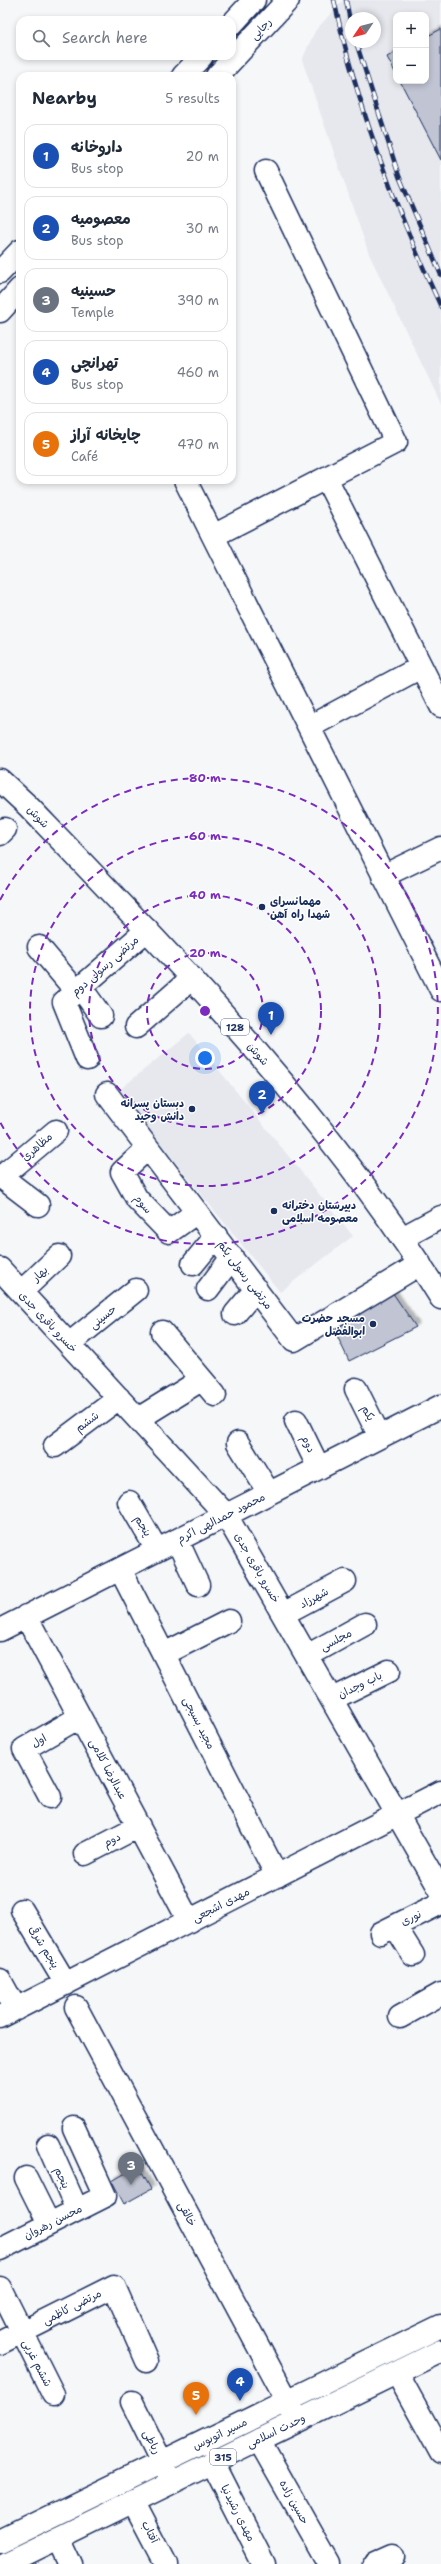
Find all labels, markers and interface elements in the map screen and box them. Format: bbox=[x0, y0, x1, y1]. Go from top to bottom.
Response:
north arrow bbox=[345, 12, 381, 48]
map controls bbox=[393, 12, 429, 84]
button: + bbox=[393, 12, 429, 48]
street label: رجایی bbox=[247, 15, 275, 43]
search box bbox=[16, 16, 236, 60]
icon: search bbox=[30, 27, 52, 49]
text: Search here bbox=[62, 28, 148, 48]
button: − bbox=[393, 48, 429, 84]
text: Nearby bbox=[32, 87, 97, 109]
text: 5 results bbox=[165, 90, 220, 107]
text: داروخانه bbox=[71, 137, 123, 157]
text: 1 bbox=[43, 148, 49, 165]
text: 20 m bbox=[186, 148, 219, 165]
text: Bus stop bbox=[71, 160, 123, 177]
text: معصومیه bbox=[71, 209, 131, 229]
text: 2 bbox=[41, 220, 51, 237]
text: 30 m bbox=[185, 220, 219, 237]
text: Bus stop bbox=[71, 232, 123, 249]
text: حسینیه bbox=[71, 281, 116, 301]
text: 3 bbox=[41, 292, 51, 309]
text: 390 m bbox=[177, 292, 219, 309]
text: Temple bbox=[71, 304, 114, 321]
text: تهرانچی bbox=[71, 353, 118, 373]
text: 4 bbox=[41, 364, 51, 381]
text: 460 m bbox=[177, 364, 219, 381]
text: Bus stop bbox=[71, 376, 123, 393]
text: چایخانه آراز bbox=[71, 425, 141, 445]
text: 5 bbox=[42, 436, 50, 453]
text: 470 m bbox=[177, 436, 219, 453]
text: Café bbox=[71, 448, 98, 465]
text: 80 m bbox=[189, 770, 221, 786]
street label: شوش bbox=[24, 802, 52, 832]
text: 60 m bbox=[189, 828, 221, 844]
text: 40 m bbox=[189, 887, 221, 903]
place label: مهمانسرای شهدا راه آهن bbox=[270, 894, 330, 922]
marker: مهمانسرای شهدا راه آهن bbox=[257, 902, 267, 912]
street label: مرتضی رسولی دوم bbox=[68, 932, 143, 1000]
text: 20 m bbox=[189, 945, 221, 961]
pin: 1 bbox=[258, 1002, 284, 1035]
centre of rings bbox=[198, 1004, 212, 1018]
road number: 128 bbox=[221, 1019, 249, 1035]
street label: شوش bbox=[244, 1039, 272, 1069]
your location bbox=[195, 1048, 215, 1068]
pin: 2 bbox=[249, 1081, 275, 1114]
place label: دبستان پسرانه دانش وحید bbox=[120, 1096, 184, 1124]
marker: دبستان پسرانه دانش وحید bbox=[187, 1104, 197, 1114]
street label: مظاهری bbox=[18, 1129, 56, 1165]
street label: سوم bbox=[130, 1191, 155, 1217]
place label: دبیرستان دخترانه معصومه اسلامی bbox=[282, 1198, 358, 1226]
marker: دبیرستان دخترانه معصومه اسلامی bbox=[269, 1206, 279, 1216]
street label: مرتضی رسولی یکم bbox=[213, 1237, 276, 1313]
street label: بهار bbox=[28, 1263, 51, 1286]
street label: خسرو باقری جدی bbox=[16, 1288, 80, 1356]
street label: حسینی bbox=[86, 1301, 120, 1333]
place label: مسجد حضرت ابوالفضل bbox=[302, 1311, 365, 1339]
marker: مسجد حضرت ابوالفضل bbox=[368, 1319, 378, 1329]
street label: یکم bbox=[357, 1403, 378, 1424]
street label: ششم bbox=[72, 1408, 102, 1437]
street label: دوم bbox=[296, 1433, 319, 1456]
street label: محمود حمدالهی اکرم bbox=[174, 1489, 268, 1548]
street label: پنجم bbox=[130, 1513, 155, 1540]
street label: خسرو باقری جدی bbox=[231, 1530, 283, 1606]
street label: شهرزاد bbox=[297, 1584, 331, 1612]
street label: مجلسی bbox=[318, 1625, 354, 1655]
street label: باب وجدان bbox=[335, 1668, 385, 1702]
street label: مجید بسیجی bbox=[179, 1694, 219, 1752]
street label: اول bbox=[29, 1731, 49, 1751]
street label: عبدالرضا کلامی bbox=[86, 1736, 130, 1802]
street label: دوم bbox=[101, 1829, 124, 1852]
street label: مهدی اشجعی bbox=[190, 1884, 252, 1926]
street label: نوری bbox=[398, 1907, 424, 1929]
street label: پنجم شرقی bbox=[24, 1923, 63, 1972]
pin: 3 bbox=[118, 2152, 144, 2185]
street label: پنجم bbox=[50, 2165, 73, 2192]
street label: خالقی bbox=[174, 2199, 200, 2229]
street label: محسن رهروان bbox=[21, 2201, 85, 2243]
street label: مرتضی کاظمی bbox=[40, 2286, 104, 2328]
street label: ششم غربی bbox=[18, 2337, 55, 2390]
pin: 4 bbox=[227, 2368, 253, 2401]
pin: 5 bbox=[183, 2382, 209, 2415]
street label: وحدت اسلامی bbox=[244, 2410, 308, 2452]
street label: مسیر اتوبوس bbox=[190, 2414, 250, 2454]
street label: رباطی bbox=[140, 2427, 164, 2457]
road number: 315 bbox=[210, 2449, 236, 2465]
street label: حسین زاده bbox=[276, 2477, 312, 2527]
street label: مهدی رشیدنیا bbox=[217, 2482, 259, 2544]
street label: آفتاب bbox=[138, 2518, 163, 2547]

